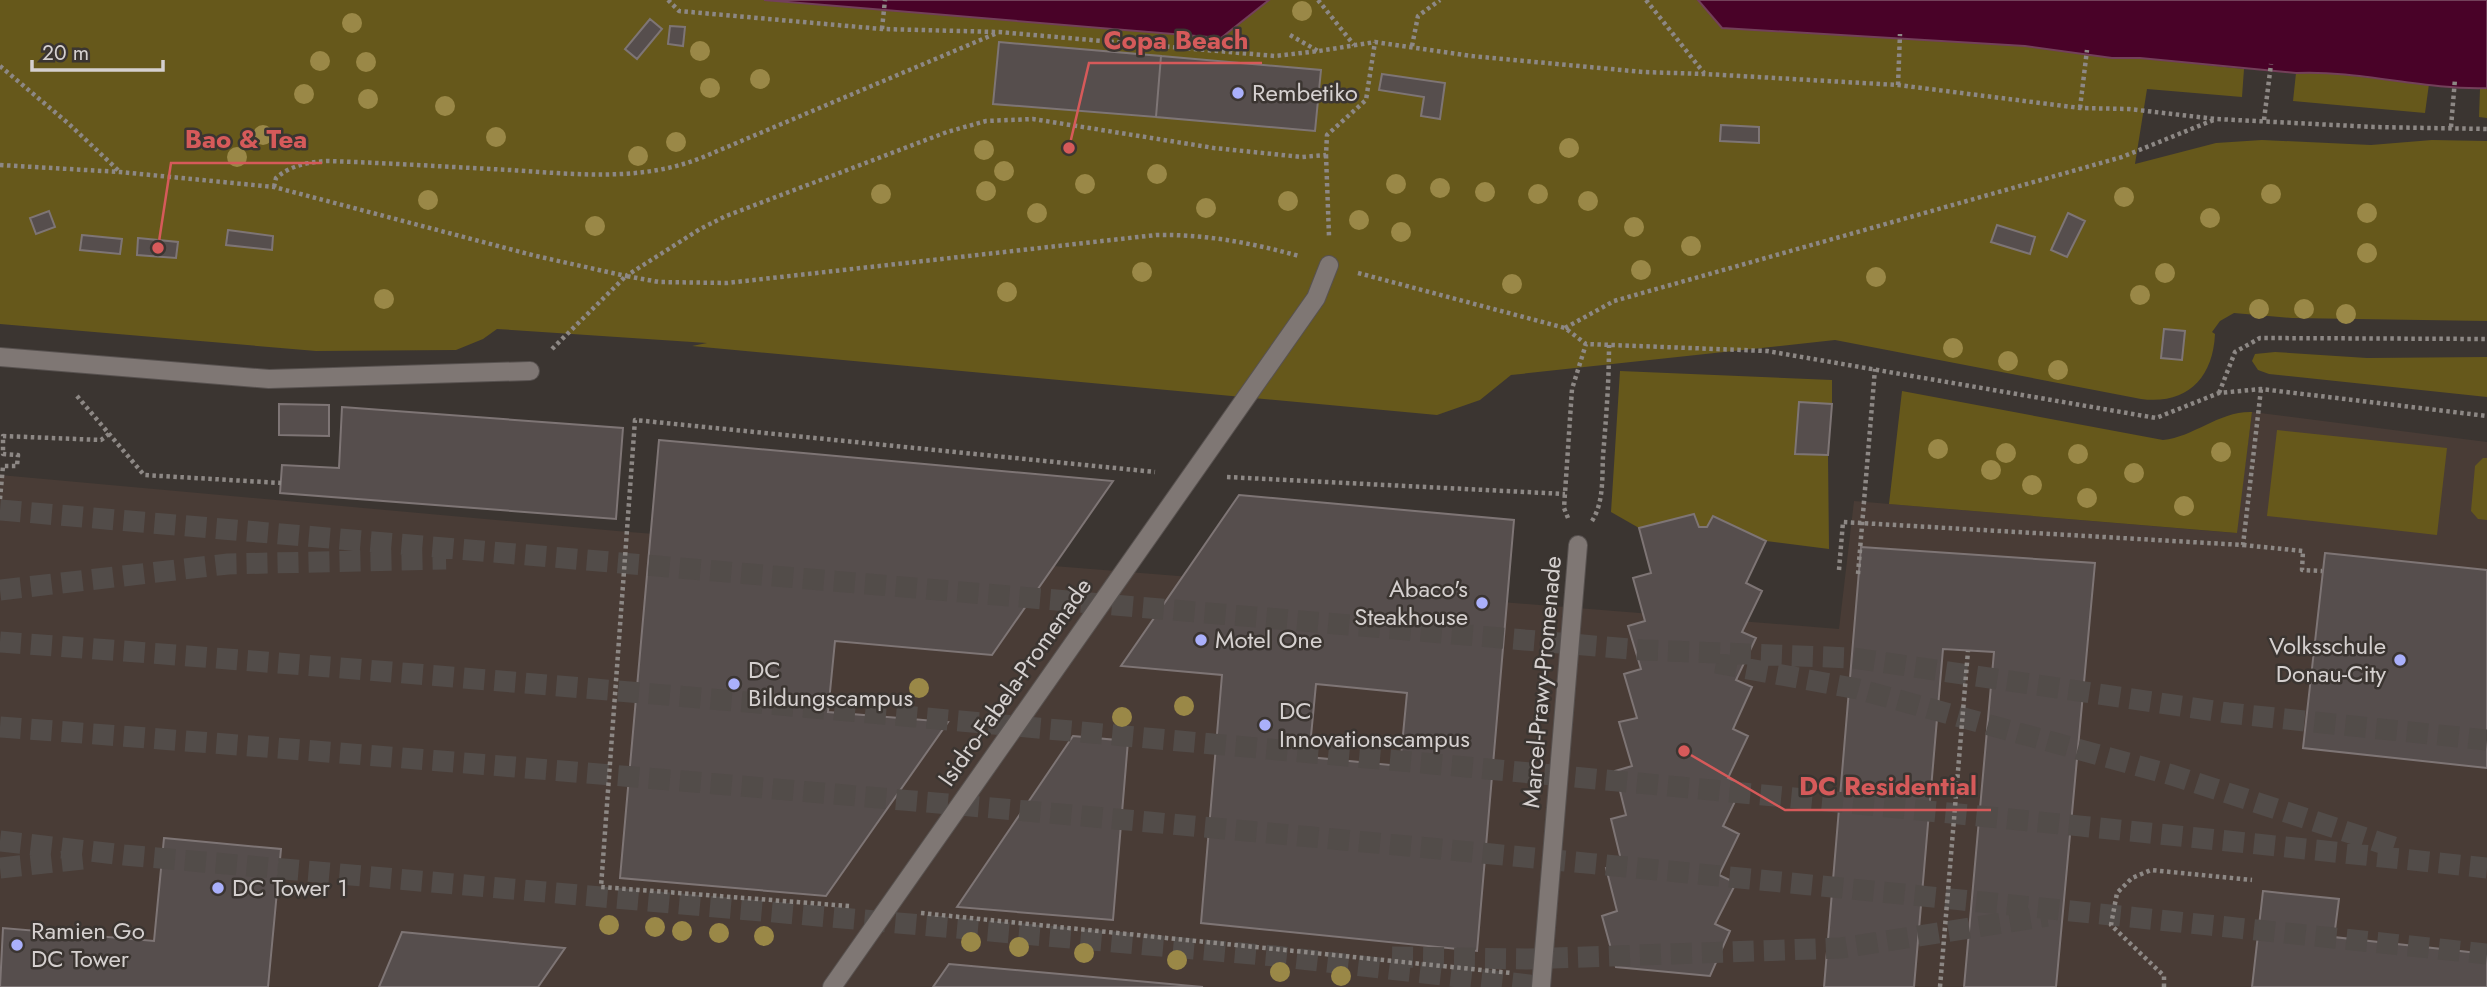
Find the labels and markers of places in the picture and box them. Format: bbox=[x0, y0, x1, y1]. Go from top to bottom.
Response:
callout: Copa Beach bbox=[1089, 16, 1262, 63]
place label: Rembetiko bbox=[1252, 75, 1358, 110]
marker: Rembetiko bbox=[1230, 85, 1246, 101]
callout: Bao & Tea bbox=[171, 116, 322, 163]
place label: Abaco's Steakhouse bbox=[1354, 571, 1468, 634]
marker: Abaco's Steakhouse bbox=[1474, 595, 1490, 611]
place label: Motel One bbox=[1215, 622, 1322, 657]
place label: Volksschule Donau-City bbox=[2269, 628, 2386, 691]
marker: Motel One bbox=[1193, 632, 1209, 648]
place label: DC Bildungscampus bbox=[748, 652, 913, 715]
marker: Volksschule Donau-City bbox=[2392, 652, 2408, 668]
marker: DC Bildungscampus bbox=[726, 676, 742, 692]
place label: DC Innovationscampus bbox=[1279, 693, 1470, 756]
marker: DC Innovationscampus bbox=[1257, 717, 1273, 733]
callout: DC Residential bbox=[1785, 763, 1991, 810]
place label: DC Tower 1 bbox=[232, 870, 348, 905]
marker: DC Tower 1 bbox=[210, 880, 226, 896]
place label: Ramien Go DC Tower bbox=[31, 913, 145, 976]
marker: Ramien Go DC Tower bbox=[9, 937, 25, 953]

